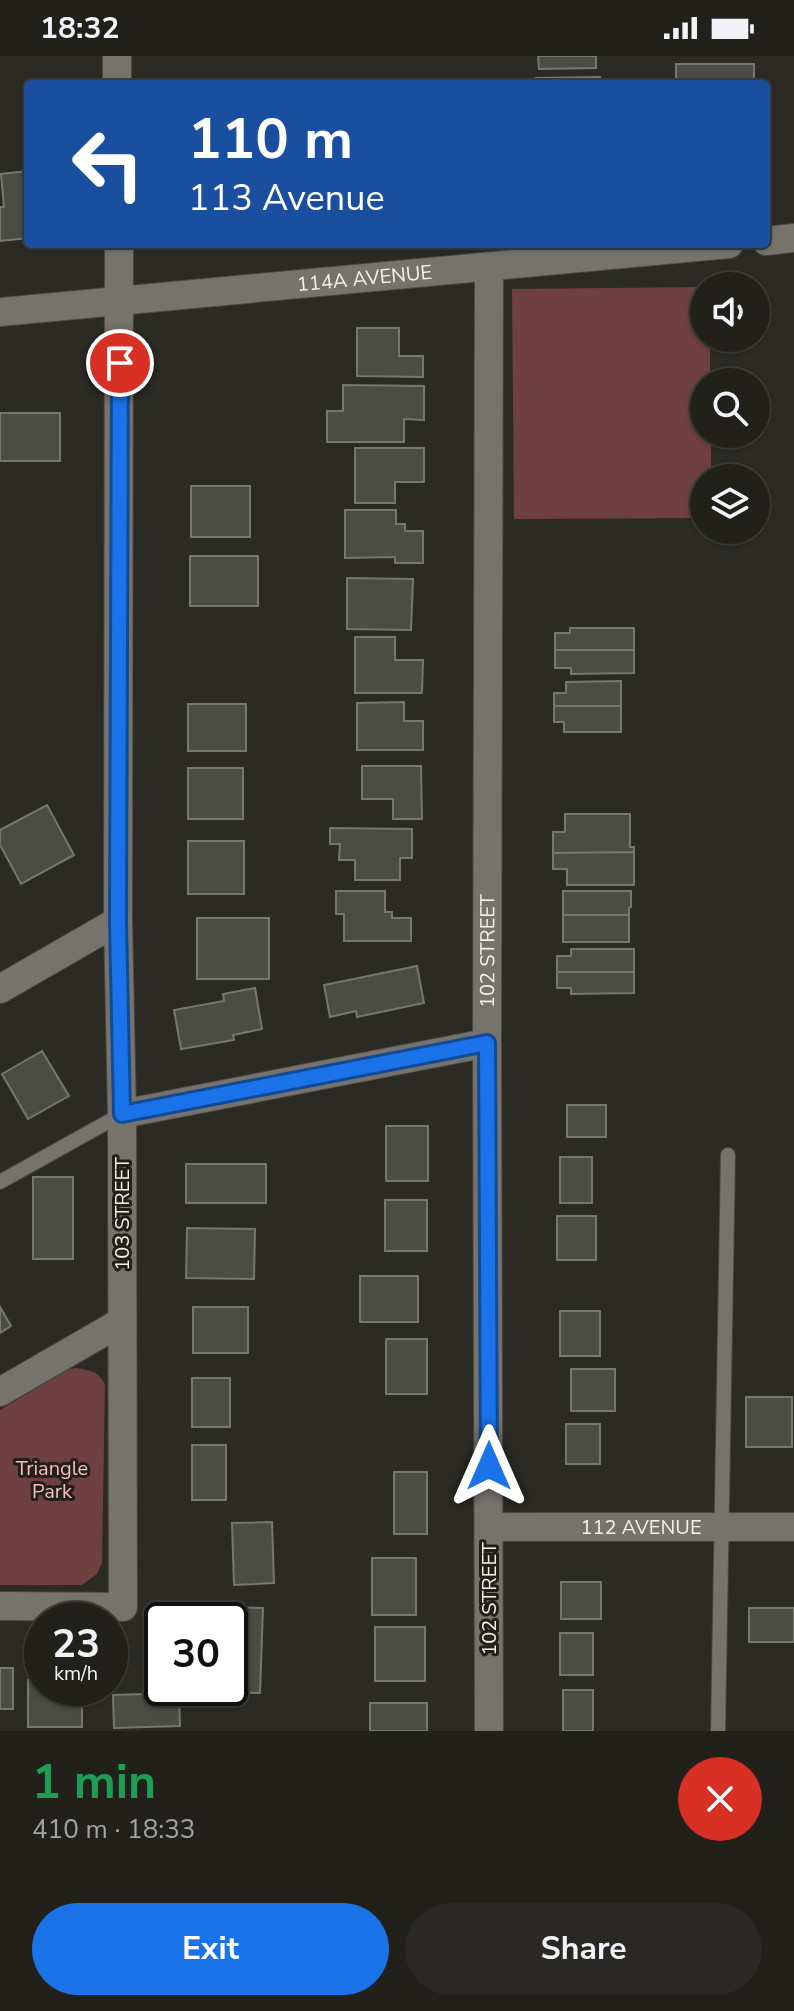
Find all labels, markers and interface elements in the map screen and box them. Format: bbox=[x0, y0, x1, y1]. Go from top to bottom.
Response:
text: 18:32 bbox=[40, 8, 119, 49]
text: 110 m bbox=[188, 101, 353, 178]
icon: left bbox=[56, 112, 160, 216]
text: 113 Avenue bbox=[188, 174, 385, 223]
street label: 114A AVENUE bbox=[296, 258, 433, 298]
map controls bbox=[690, 272, 770, 544]
button: sound bbox=[690, 272, 770, 352]
pin bbox=[86, 329, 154, 397]
icon: arrive bbox=[98, 341, 142, 385]
button: search bbox=[690, 368, 770, 448]
button: layers bbox=[690, 464, 770, 544]
street label: 102 STREET bbox=[474, 894, 501, 1008]
street label: 103 STREET bbox=[109, 1157, 136, 1271]
position arrow bbox=[447, 1424, 531, 1508]
park label: Triangle Park bbox=[16, 1455, 88, 1505]
street label: 112 AVENUE bbox=[580, 1514, 702, 1541]
street label: 102 STREET bbox=[476, 1542, 503, 1656]
speed limit sign: 30 bbox=[144, 1602, 248, 1706]
text: 23 bbox=[52, 1617, 100, 1671]
text: km/h bbox=[54, 1660, 98, 1687]
text: 1 min bbox=[32, 1749, 156, 1815]
button: close bbox=[678, 1757, 762, 1841]
text: 410 m · 18:33 bbox=[32, 1812, 195, 1847]
button: Exit bbox=[32, 1903, 389, 1995]
button: Share bbox=[405, 1903, 762, 1995]

